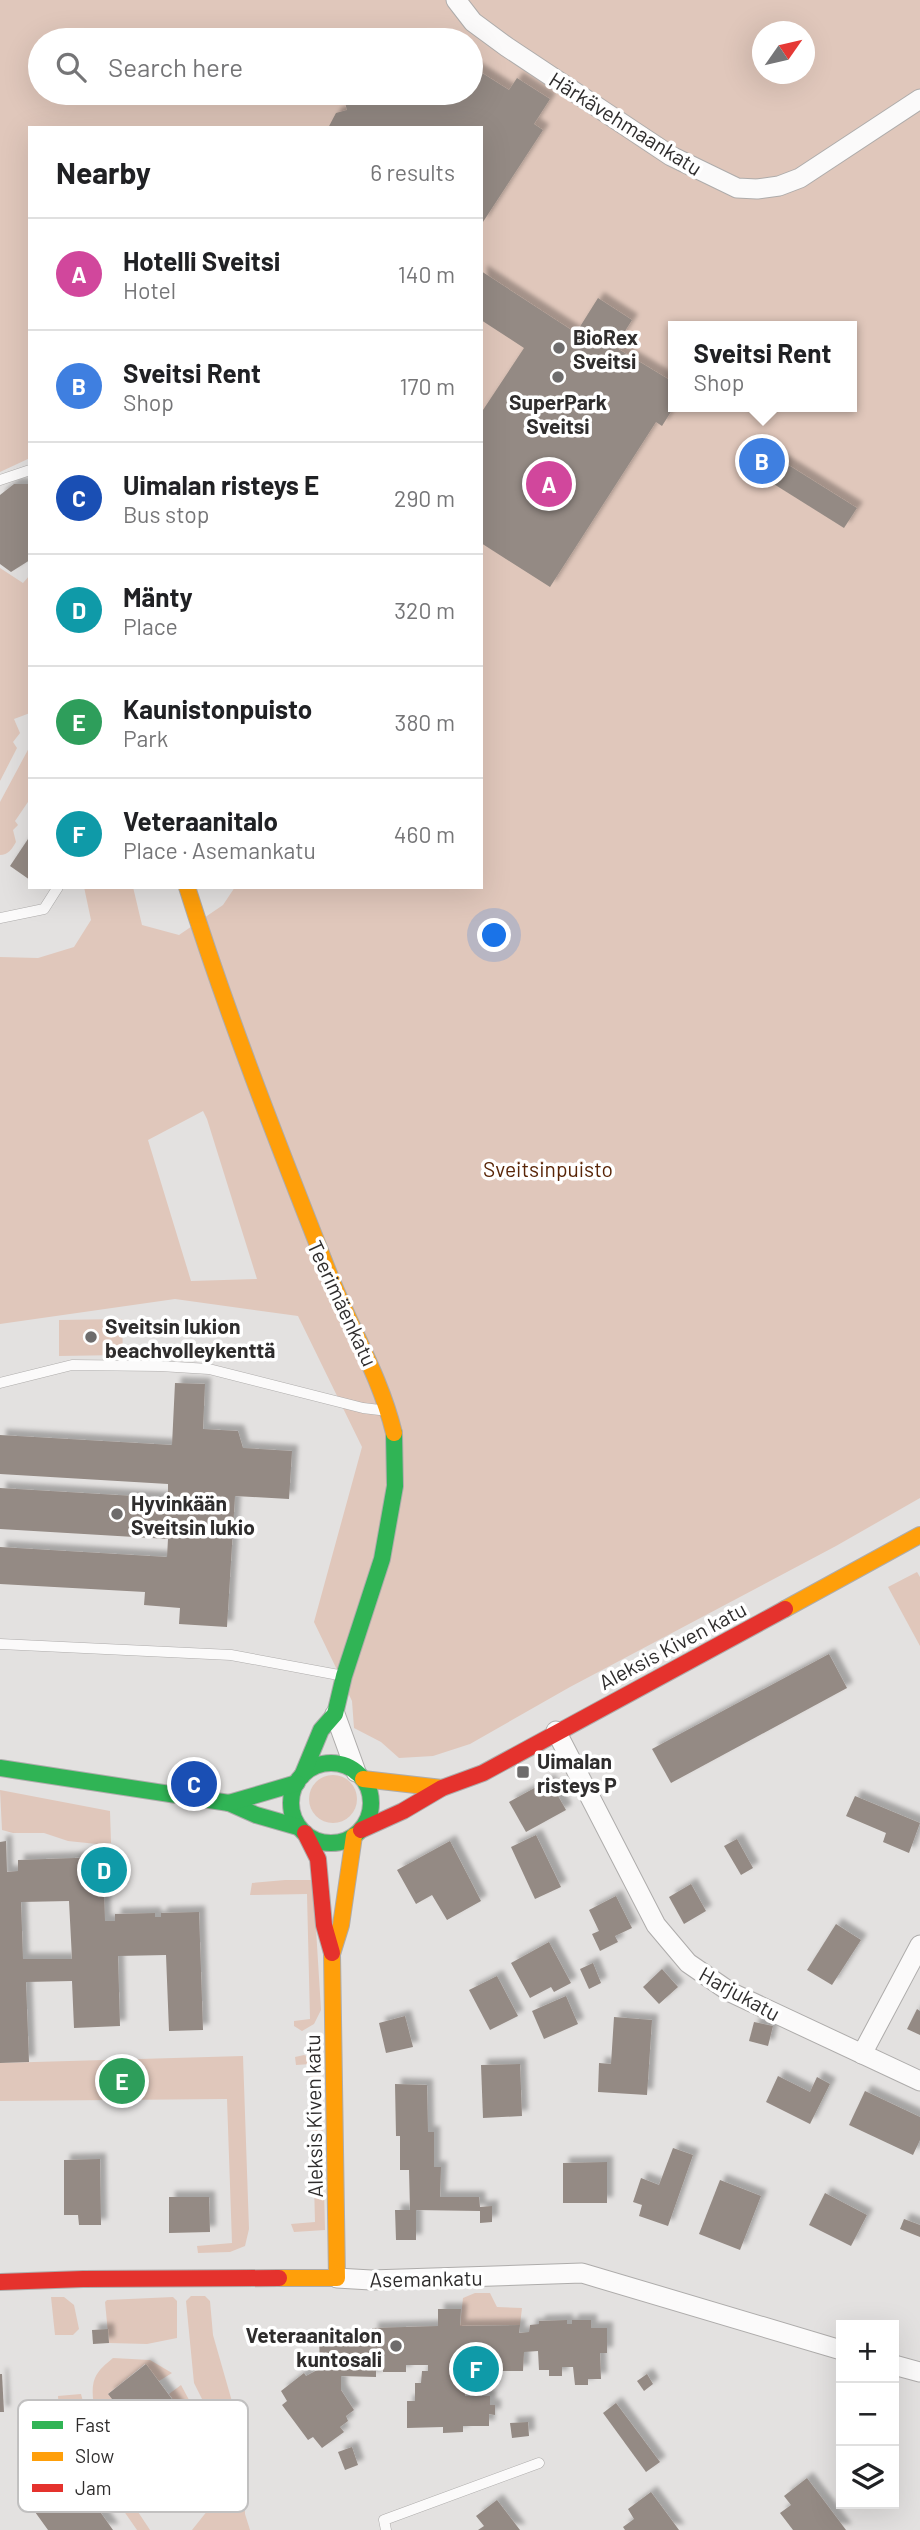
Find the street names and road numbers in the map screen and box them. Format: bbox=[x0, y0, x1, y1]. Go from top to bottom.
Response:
street label: Härkävehmaankatu bbox=[545, 66, 707, 180]
street label: Teerimäenkatu bbox=[303, 1236, 383, 1370]
street label: Aleksis Kiven katu bbox=[594, 1596, 750, 1694]
street label: Harjukatu bbox=[695, 1961, 785, 2025]
street label: Aleksis Kiven katu bbox=[299, 2034, 327, 2198]
street label: Asemankatu bbox=[369, 2265, 483, 2291]

